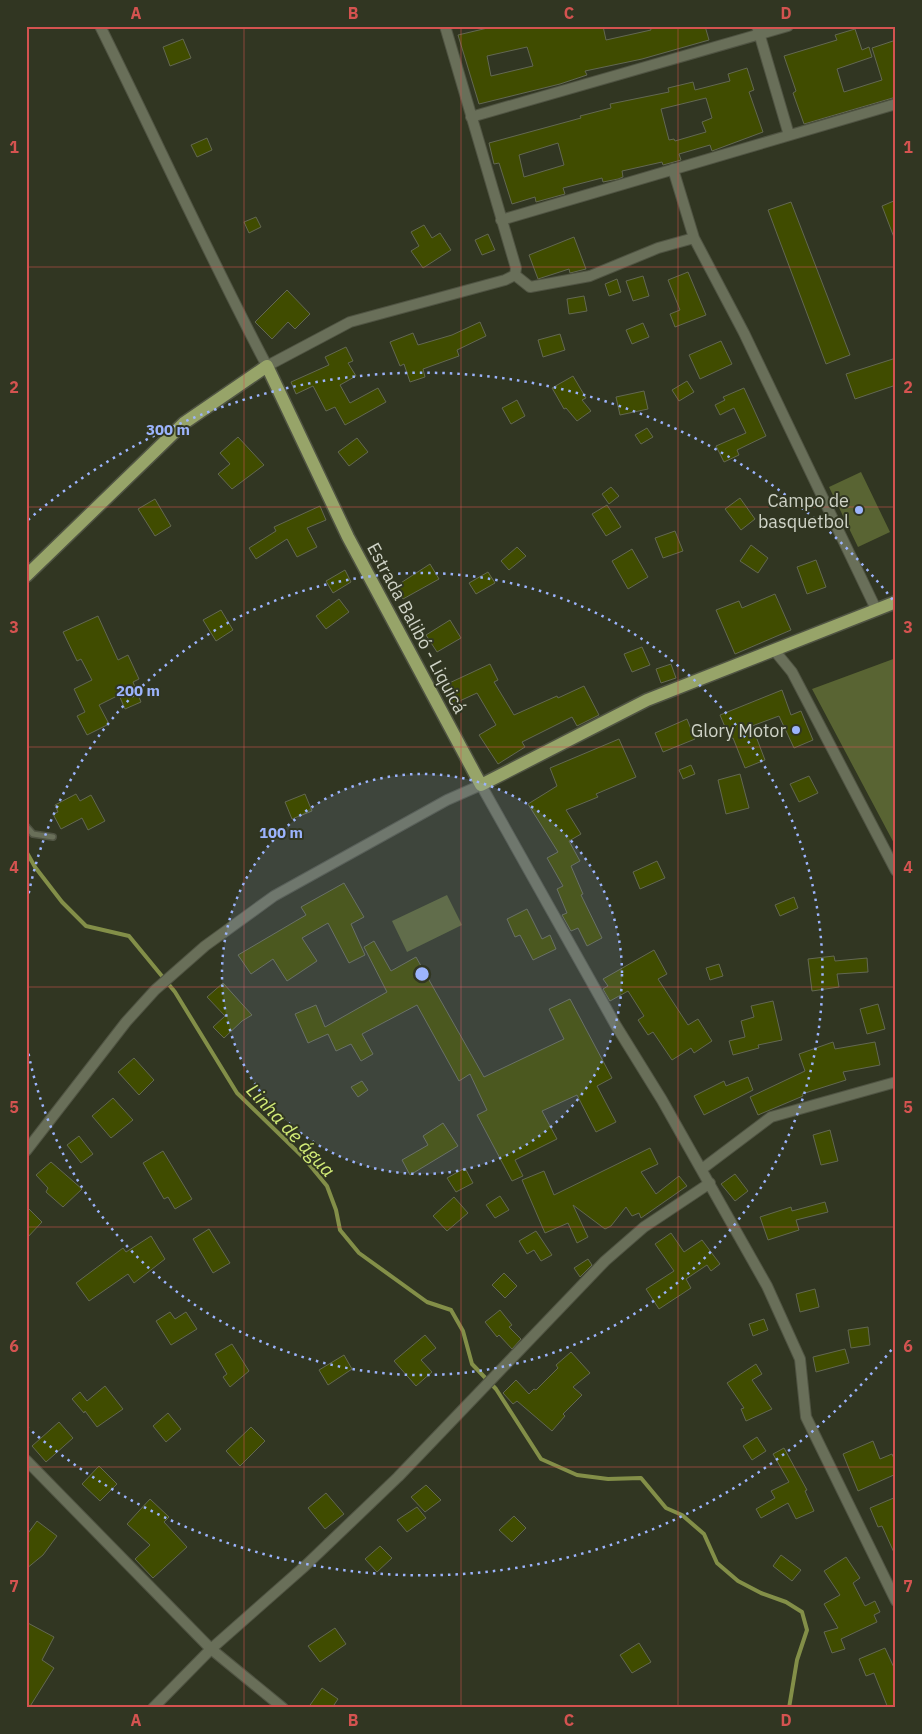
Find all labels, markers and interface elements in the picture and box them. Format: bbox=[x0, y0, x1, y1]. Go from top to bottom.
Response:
text: A bbox=[131, 3, 142, 23]
text: B bbox=[348, 3, 359, 23]
text: C bbox=[564, 3, 574, 23]
text: D bbox=[780, 3, 792, 23]
text: 1 bbox=[9, 137, 19, 157]
text: 1 bbox=[903, 137, 913, 157]
text: 2 bbox=[9, 377, 19, 397]
text: 2 bbox=[903, 377, 913, 397]
text: 300 m bbox=[146, 420, 190, 439]
place label: Campo de basquetbol bbox=[758, 489, 849, 533]
marker: Campo de basquetbol bbox=[853, 504, 865, 516]
street label: Estrada Balibó - Liquicá bbox=[362, 539, 472, 718]
text: 3 bbox=[9, 617, 19, 637]
text: 3 bbox=[903, 617, 913, 637]
text: 200 m bbox=[116, 681, 160, 700]
place label: Glory Motor bbox=[691, 719, 786, 742]
marker: Glory Motor bbox=[790, 724, 802, 736]
text: 100 m bbox=[259, 823, 303, 842]
text: 4 bbox=[9, 857, 19, 877]
text: 4 bbox=[903, 857, 913, 877]
centre of rings bbox=[413, 965, 431, 983]
water label: Linha de água bbox=[242, 1078, 340, 1182]
text: 5 bbox=[9, 1097, 19, 1117]
text: 5 bbox=[903, 1097, 913, 1117]
text: 6 bbox=[9, 1336, 19, 1356]
text: 6 bbox=[903, 1336, 913, 1356]
text: 7 bbox=[9, 1576, 19, 1596]
text: 7 bbox=[903, 1576, 913, 1596]
text: A bbox=[131, 1710, 142, 1730]
text: B bbox=[348, 1710, 359, 1730]
text: C bbox=[564, 1710, 574, 1730]
text: D bbox=[780, 1710, 792, 1730]

